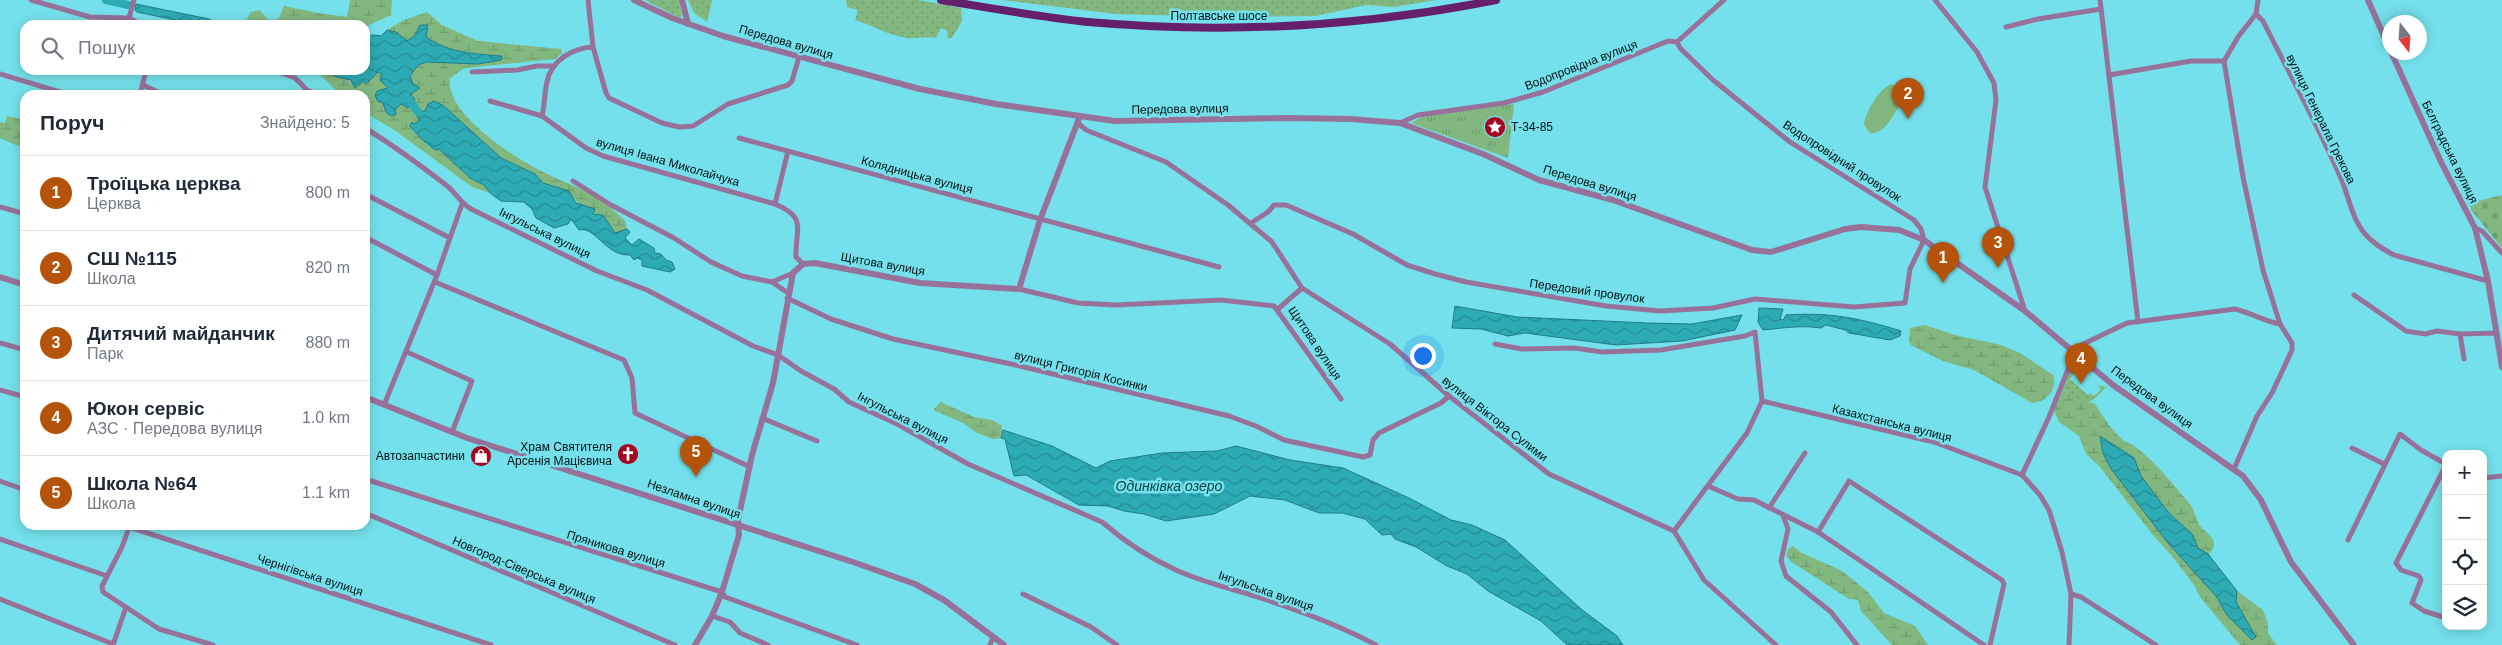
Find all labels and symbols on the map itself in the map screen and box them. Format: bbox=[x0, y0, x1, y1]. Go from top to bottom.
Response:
street label: Полтавське шосе bbox=[1171, 9, 1268, 23]
north arrow bbox=[2382, 15, 2427, 60]
street label: Передова вулиця bbox=[737, 22, 835, 62]
street label: Водопровідна вулиця bbox=[1523, 37, 1639, 93]
street label: вулиця Генерала Грекова bbox=[2283, 52, 2359, 186]
pin: 2 bbox=[1892, 78, 1924, 119]
street label: Бєлградська вулиця bbox=[2419, 98, 2481, 206]
street label: Передова вулиця bbox=[1131, 101, 1229, 117]
place icon: Т-34-85 bbox=[1483, 115, 1507, 139]
street label: Водопровідний провулок bbox=[1780, 118, 1904, 205]
place label: Т-34-85 bbox=[1511, 120, 1553, 134]
street label: вулиця Івана Миколайчука bbox=[595, 135, 742, 189]
street label: Колядницька вулиця bbox=[860, 153, 974, 197]
street label: Передова вулиця bbox=[1541, 162, 1639, 204]
street label: Інгульська вулиця bbox=[497, 205, 593, 261]
pin: 3 bbox=[1982, 227, 2014, 268]
pin: 1 bbox=[1927, 242, 1959, 283]
street label: Щитова вулиця bbox=[840, 250, 926, 278]
street label: Передовий провулок bbox=[1529, 276, 1646, 306]
street label: Щитова вулиця bbox=[1285, 304, 1345, 382]
your location bbox=[1410, 343, 1436, 369]
pin: 4 bbox=[2065, 343, 2097, 384]
street label: вулиця Григорія Косинки bbox=[1013, 348, 1149, 394]
street label: Передова вулиця bbox=[2109, 363, 2195, 431]
street label: вулиця Віктора Сулими bbox=[1439, 373, 1551, 465]
street label: Інгульська вулиця bbox=[855, 389, 951, 447]
street label: Казахстанська вулиця bbox=[1831, 401, 1953, 445]
pin: 5 bbox=[680, 436, 712, 477]
place label: Храм Святителя Арсенія Мацієвича bbox=[507, 440, 612, 468]
church icon: Храм Святителя Арсенія Мацієвича bbox=[616, 442, 640, 466]
shop icon: Автозапчастини bbox=[469, 444, 493, 468]
place label: Автозапчастини bbox=[376, 449, 465, 463]
street label: Незламна вулиця bbox=[645, 476, 743, 522]
water label: Одинківка озеро bbox=[1116, 478, 1223, 494]
street label: Пряникова вулиця bbox=[565, 527, 667, 571]
street label: Новгород-Сіверська вулиця bbox=[450, 533, 598, 607]
street label: Чернігівська вулиця bbox=[255, 551, 365, 599]
street label: Інгульська вулиця bbox=[1216, 568, 1316, 614]

